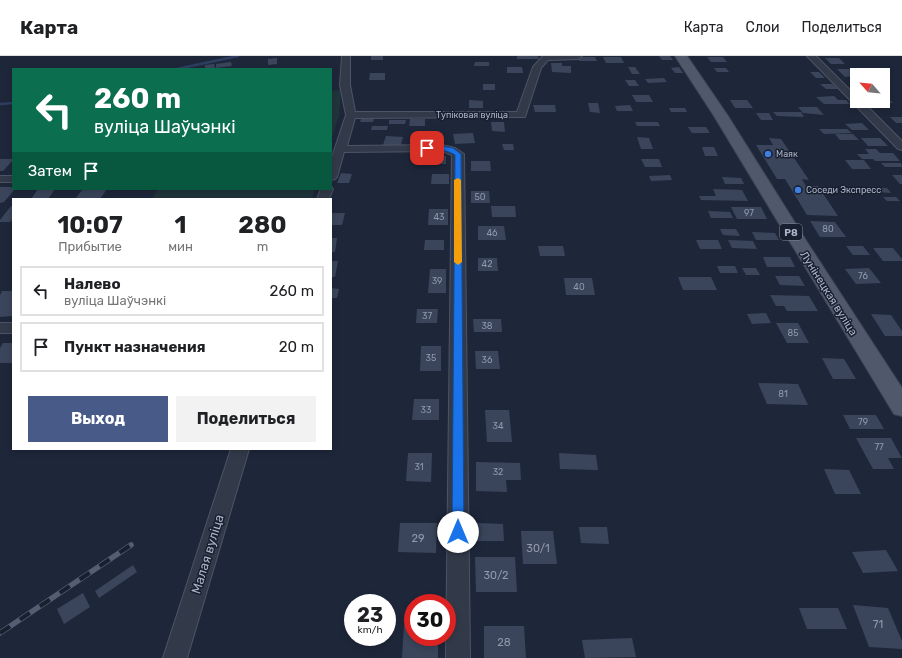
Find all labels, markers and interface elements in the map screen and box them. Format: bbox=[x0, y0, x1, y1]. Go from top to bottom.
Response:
text: Карта bbox=[20, 16, 78, 39]
text: Карта bbox=[684, 19, 724, 36]
text: Слои bbox=[746, 19, 780, 36]
text: Поделиться bbox=[802, 19, 882, 36]
north arrow bbox=[850, 68, 890, 108]
map controls bbox=[850, 68, 890, 108]
text: 260 m bbox=[94, 82, 181, 115]
icon: left bbox=[28, 84, 80, 136]
street label: Тупіковая вуліца bbox=[436, 110, 508, 120]
text: вуліца Шаўчэнкі bbox=[94, 116, 236, 138]
pin bbox=[410, 131, 444, 165]
icon: arrive bbox=[416, 137, 438, 159]
marker: Маяк bbox=[763, 149, 773, 159]
place label: Маяк bbox=[776, 149, 798, 159]
icon: arrive bbox=[80, 160, 102, 182]
text: Затем bbox=[28, 162, 72, 180]
marker: Соседи Экспресс bbox=[793, 185, 803, 195]
place label: Соседи Экспресс bbox=[806, 185, 881, 195]
house number: 50 bbox=[474, 192, 486, 202]
house number: 97 bbox=[744, 208, 754, 218]
text: 10:07 bbox=[57, 211, 123, 239]
text: 1 bbox=[175, 211, 187, 239]
text: 280 bbox=[238, 211, 287, 239]
house number: 43 bbox=[434, 212, 445, 222]
road number: Р8 bbox=[780, 224, 802, 240]
house number: 80 bbox=[822, 224, 834, 234]
house number: 46 bbox=[486, 228, 498, 238]
text: Прибытие bbox=[58, 239, 122, 254]
text: мин bbox=[168, 239, 193, 254]
text: m bbox=[257, 239, 268, 254]
street label: Лунінецкая вуліца bbox=[797, 249, 860, 338]
house number: 42 bbox=[482, 259, 492, 269]
house number: 76 bbox=[858, 271, 868, 281]
text: Налево bbox=[64, 275, 121, 293]
house number: 39 bbox=[432, 276, 442, 286]
icon: left bbox=[30, 280, 52, 302]
text: 260 m bbox=[270, 282, 314, 300]
house number: 40 bbox=[573, 282, 585, 292]
text: вуліца Шаўчэнкі bbox=[64, 293, 166, 308]
house number: 37 bbox=[422, 311, 432, 321]
house number: 38 bbox=[481, 321, 493, 331]
house number: 85 bbox=[787, 328, 799, 338]
icon: arrive bbox=[30, 336, 52, 358]
text: Пункт назначения bbox=[64, 338, 206, 356]
text: 20 m bbox=[279, 338, 314, 356]
house number: 35 bbox=[426, 353, 436, 363]
house number: 36 bbox=[482, 355, 493, 365]
house number: 81 bbox=[778, 389, 788, 399]
button: Выход bbox=[28, 396, 168, 442]
button: Поделиться bbox=[176, 396, 316, 442]
house number: 33 bbox=[421, 405, 431, 415]
house number: 79 bbox=[858, 417, 868, 427]
house number: 34 bbox=[493, 421, 504, 431]
house number: 77 bbox=[874, 442, 884, 452]
house number: 31 bbox=[414, 462, 424, 472]
house number: 32 bbox=[493, 467, 503, 477]
position arrow bbox=[437, 511, 479, 553]
street label: Малая вуліца bbox=[188, 513, 227, 596]
house number: 29 bbox=[412, 532, 424, 545]
house number: 30/1 bbox=[526, 542, 550, 555]
house number: 30/2 bbox=[484, 569, 509, 582]
speed limit sign: 30 bbox=[404, 594, 456, 646]
text: 23 bbox=[357, 603, 383, 627]
house number: 71 bbox=[873, 618, 883, 631]
text: km/h bbox=[358, 624, 382, 636]
house number: 28 bbox=[497, 636, 511, 649]

